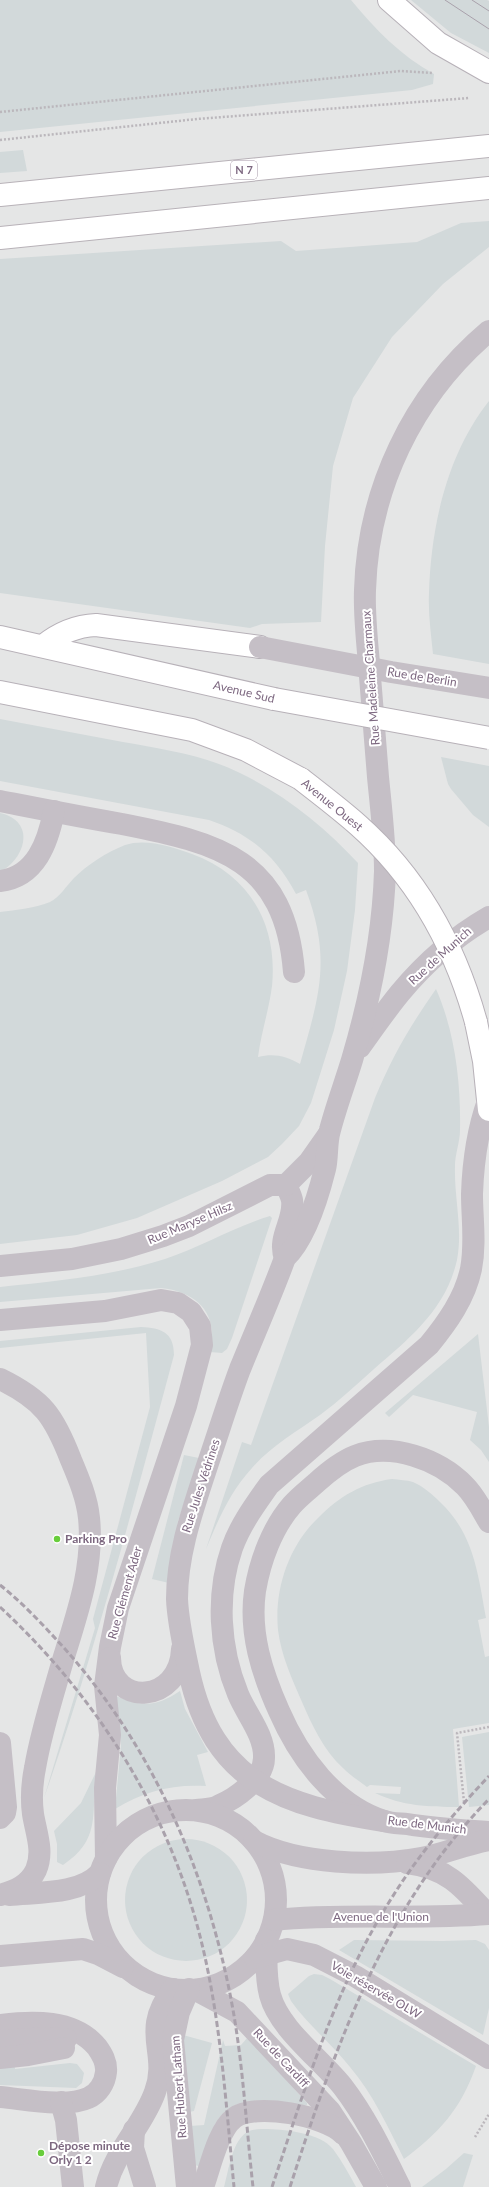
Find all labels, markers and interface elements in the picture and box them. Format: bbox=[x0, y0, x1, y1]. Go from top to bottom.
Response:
road number: N 7 bbox=[231, 161, 257, 179]
street label: Rue Madeleine Charmaux bbox=[358, 610, 383, 746]
street label: Rue de Berlin bbox=[386, 664, 458, 689]
street label: Avenue Sud bbox=[212, 677, 276, 706]
street label: Avenue Ouest bbox=[299, 775, 367, 834]
street label: Rue de Munich bbox=[405, 924, 474, 988]
street label: Rue Maryse Hilsz bbox=[145, 1198, 235, 1247]
street label: Rue Jules Védrines bbox=[178, 1437, 223, 1534]
place label: Parking Pro bbox=[65, 1531, 127, 1546]
marker: Parking Pro bbox=[52, 1534, 62, 1544]
street label: Rue Clément Ader bbox=[104, 1544, 145, 1641]
street label: Rue de Munich bbox=[387, 1812, 467, 1837]
street label: Avenue de l'Union bbox=[333, 1909, 429, 1924]
street label: Voie réservée OLW bbox=[328, 1958, 425, 2022]
street label: Rue de Cardiff bbox=[250, 2025, 313, 2090]
street label: Rue Hubert Latham bbox=[167, 2035, 190, 2139]
place label: Dépose minute Orly 1 2 bbox=[49, 2138, 131, 2167]
marker: Dépose minute Orly 1 2 bbox=[36, 2148, 46, 2158]

